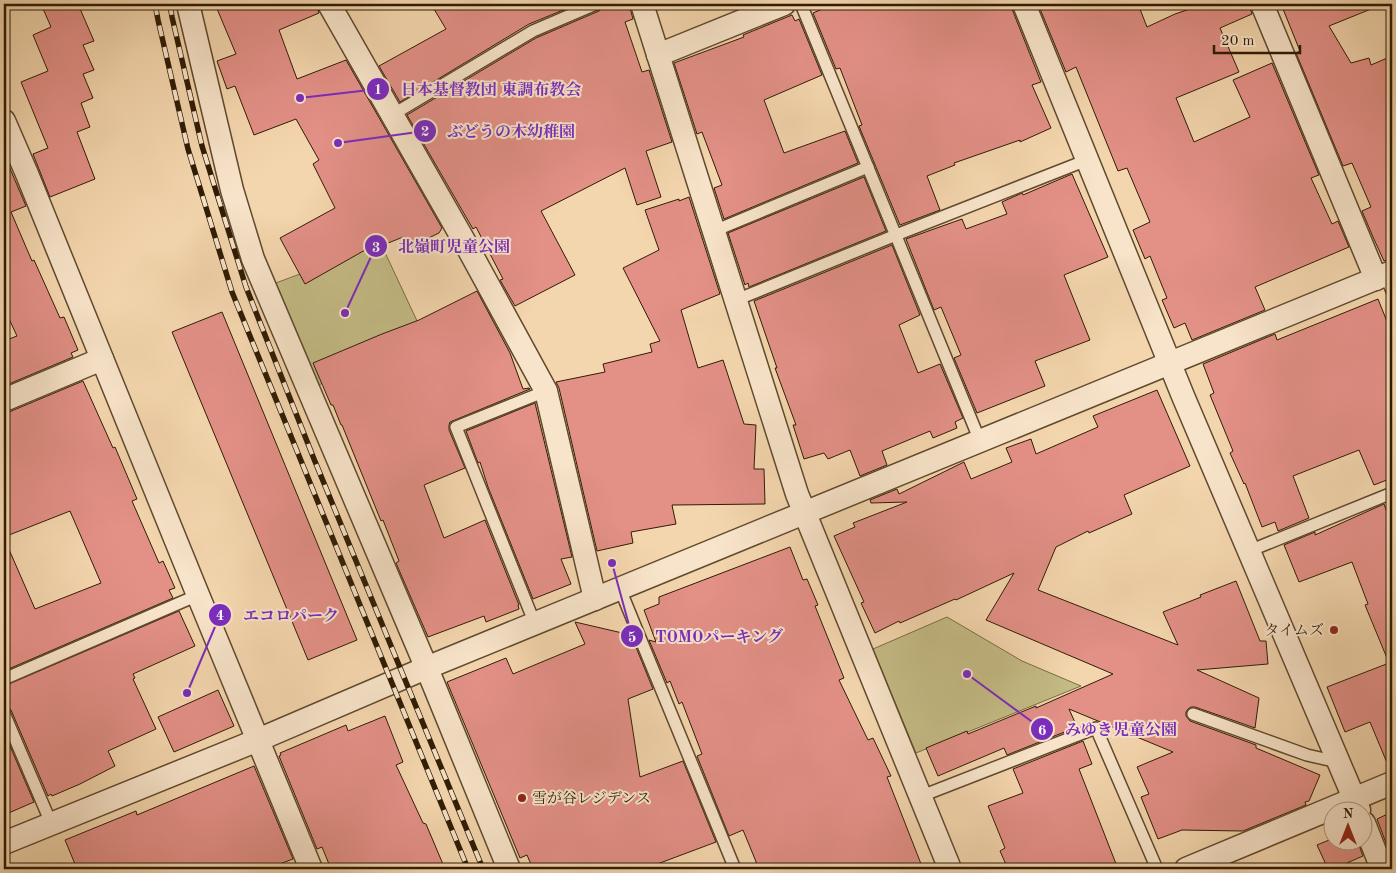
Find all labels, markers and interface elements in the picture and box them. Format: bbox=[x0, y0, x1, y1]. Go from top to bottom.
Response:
scale bar bbox=[1214, 22, 1300, 54]
text: 20 m bbox=[1221, 34, 1255, 49]
callout: 日本基督教団 東調布教会 bbox=[366, 73, 591, 104]
text: 日本基督教団 東調布教会 bbox=[401, 81, 581, 99]
text: 1 bbox=[374, 83, 382, 98]
callout: ぶどうの木幼稚園 bbox=[412, 116, 585, 147]
text: ぶどうの木幼稚園 bbox=[447, 123, 575, 141]
text: 2 bbox=[421, 125, 429, 140]
callout: 北嶺町児童公園 bbox=[363, 231, 520, 262]
text: 北嶺町児童公園 bbox=[398, 238, 510, 256]
text: 3 bbox=[372, 241, 380, 256]
callout: エコロパーク bbox=[208, 600, 349, 631]
text: エコロパーク bbox=[243, 608, 339, 625]
text: 4 bbox=[216, 609, 224, 624]
callout: TOMOパーキング bbox=[620, 621, 793, 652]
place label: タイムズ bbox=[1264, 622, 1324, 639]
marker: タイムズ bbox=[1328, 624, 1340, 636]
text: TOMOパーキング bbox=[655, 628, 783, 646]
text: 5 bbox=[628, 631, 636, 646]
callout: みゆき児童公園 bbox=[1030, 714, 1187, 745]
text: みゆき児童公園 bbox=[1065, 721, 1177, 739]
text: 6 bbox=[1038, 724, 1047, 739]
place label: 雪が谷レジデンス bbox=[532, 790, 651, 807]
marker: 雪が谷レジデンス bbox=[516, 792, 528, 804]
north arrow bbox=[1324, 800, 1374, 850]
text: N bbox=[1343, 807, 1354, 821]

